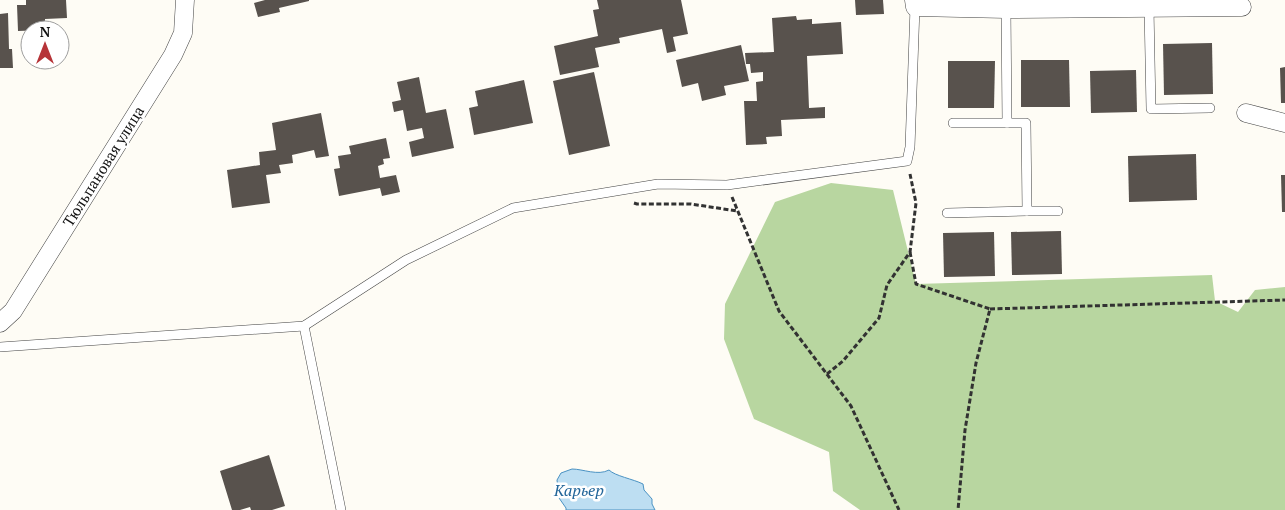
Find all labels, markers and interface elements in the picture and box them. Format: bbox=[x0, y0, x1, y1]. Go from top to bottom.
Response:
north arrow bbox=[20, 20, 70, 70]
text: N bbox=[40, 22, 51, 41]
street label: Тюльпановая улица bbox=[58, 102, 148, 230]
water label: Карьер bbox=[553, 479, 604, 501]

